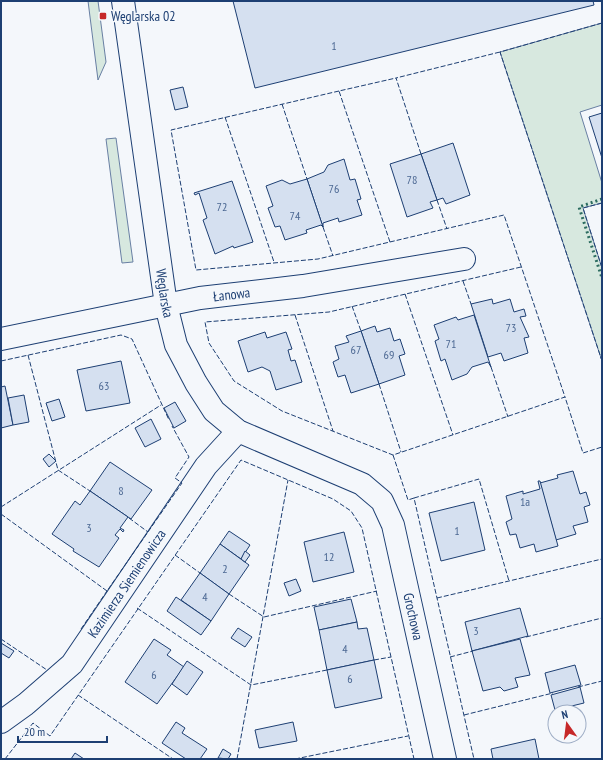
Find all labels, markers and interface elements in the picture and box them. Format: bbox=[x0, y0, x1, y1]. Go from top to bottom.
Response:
place label: Węglarska 02 bbox=[111, 7, 176, 25]
marker: Węglarska 02 bbox=[98, 11, 108, 21]
house number: 1 bbox=[331, 38, 337, 53]
house number: 78 bbox=[407, 172, 417, 187]
house number: 76 bbox=[329, 181, 339, 196]
house number: 72 bbox=[217, 199, 227, 214]
house number: 74 bbox=[290, 208, 301, 223]
street label: Węglarska bbox=[152, 268, 178, 319]
street label: Łanowa bbox=[212, 283, 251, 305]
house number: 73 bbox=[506, 320, 516, 335]
house number: 71 bbox=[446, 336, 456, 351]
house number: 67 bbox=[351, 342, 361, 357]
house number: 69 bbox=[384, 347, 394, 362]
house number: 63 bbox=[99, 378, 109, 393]
house number: 8 bbox=[118, 483, 124, 498]
house number: 1a bbox=[520, 494, 530, 509]
house number: 3 bbox=[86, 520, 92, 535]
house number: 1 bbox=[454, 523, 460, 538]
street label: Kazimierza Siemienowicza bbox=[83, 526, 170, 641]
house number: 12 bbox=[324, 549, 334, 564]
house number: 2 bbox=[222, 561, 228, 576]
house number: 4 bbox=[202, 589, 208, 604]
street label: Grochowa bbox=[399, 591, 427, 642]
house number: 3 bbox=[473, 623, 479, 638]
house number: 4 bbox=[342, 641, 348, 656]
house number: 6 bbox=[151, 667, 157, 682]
house number: 6 bbox=[347, 671, 353, 686]
north arrow bbox=[547, 704, 587, 744]
text: N bbox=[560, 707, 569, 722]
scale bar bbox=[18, 718, 107, 744]
text: 20 m bbox=[24, 724, 45, 739]

